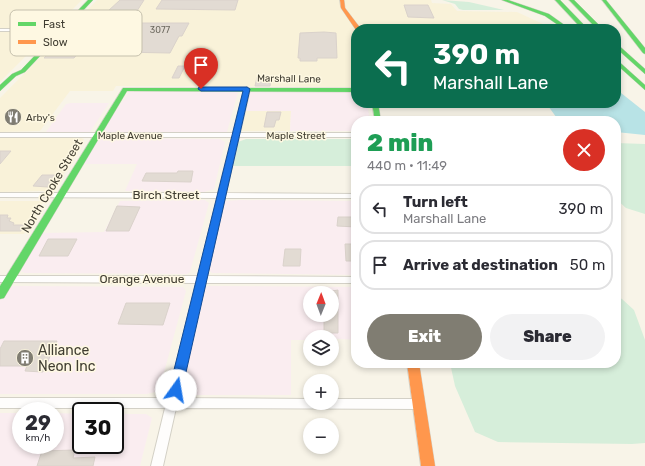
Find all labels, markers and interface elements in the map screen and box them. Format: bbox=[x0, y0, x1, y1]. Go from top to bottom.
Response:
legend bbox=[10, 10, 142, 56]
text: Fast bbox=[43, 18, 66, 31]
house number: 3077 bbox=[150, 25, 171, 35]
text: Slow bbox=[43, 36, 68, 49]
text: 390 m bbox=[433, 38, 520, 71]
icon: left bbox=[367, 40, 419, 92]
pin bbox=[184, 48, 218, 89]
icon: arrive bbox=[190, 54, 212, 76]
street label: Marshall Lane bbox=[257, 72, 322, 86]
text: Marshall Lane bbox=[433, 72, 548, 94]
restaurant icon: Arby's bbox=[3, 107, 23, 127]
place label: Arby's bbox=[26, 112, 55, 124]
text: 2 min bbox=[367, 129, 433, 157]
button: close bbox=[563, 129, 605, 171]
street label: Maple Avenue bbox=[98, 130, 163, 142]
street label: Maple Street bbox=[267, 130, 325, 142]
street label: North Cooke Street bbox=[19, 136, 86, 235]
text: 440 m · 11:49 bbox=[367, 158, 447, 173]
street label: Birch Street bbox=[133, 188, 200, 202]
text: Turn left bbox=[403, 193, 468, 211]
icon: left bbox=[369, 198, 391, 220]
text: 390 m bbox=[559, 200, 603, 218]
text: Marshall Lane bbox=[403, 211, 486, 226]
icon: arrive bbox=[369, 254, 391, 276]
text: Arrive at destination bbox=[403, 256, 558, 274]
text: 50 m bbox=[570, 256, 605, 274]
street label: Orange Avenue bbox=[99, 272, 185, 286]
north arrow bbox=[303, 286, 339, 322]
map controls bbox=[303, 286, 339, 454]
button: Exit bbox=[367, 314, 482, 360]
button: Share bbox=[490, 314, 605, 360]
button: layers bbox=[303, 330, 339, 366]
place label: Alliance Neon Inc bbox=[38, 342, 96, 375]
building icon: Alliance Neon Inc bbox=[15, 348, 35, 368]
position arrow bbox=[155, 369, 197, 411]
button: + bbox=[303, 374, 339, 410]
speed limit sign: 30 bbox=[72, 402, 124, 454]
text: 29 bbox=[25, 411, 51, 435]
button: − bbox=[303, 418, 339, 454]
text: km/h bbox=[26, 432, 50, 444]

